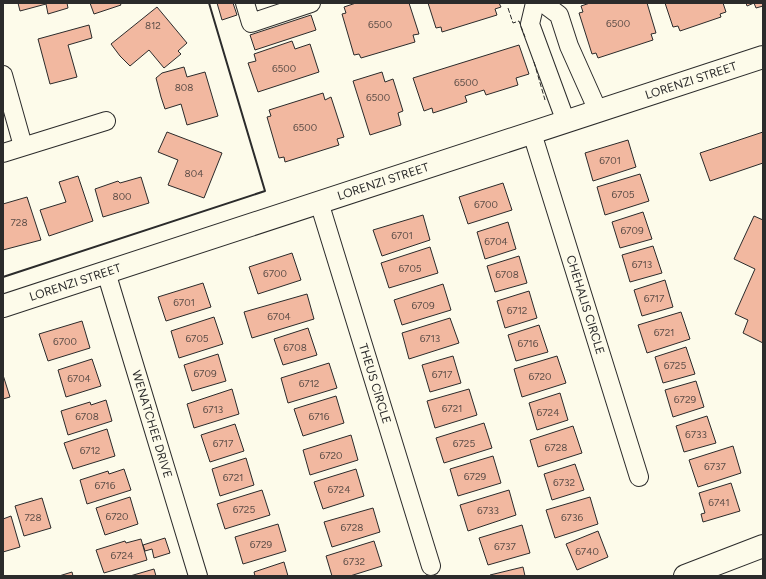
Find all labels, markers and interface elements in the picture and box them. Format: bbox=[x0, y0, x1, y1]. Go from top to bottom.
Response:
house number: 6500 bbox=[606, 17, 630, 30]
house number: 6500 bbox=[368, 18, 392, 31]
house number: 812 bbox=[145, 19, 161, 32]
street label: LORENZI STREET bbox=[643, 59, 739, 102]
house number: 6500 bbox=[272, 62, 296, 75]
house number: 6500 bbox=[454, 76, 478, 89]
house number: 808 bbox=[175, 81, 193, 94]
house number: 6500 bbox=[366, 91, 390, 104]
house number: 6500 bbox=[293, 121, 317, 134]
house number: 6701 bbox=[599, 154, 621, 167]
street label: LORENZI STREET bbox=[336, 160, 431, 203]
house number: 804 bbox=[185, 167, 203, 180]
house number: 6705 bbox=[611, 188, 635, 201]
house number: 800 bbox=[113, 190, 131, 203]
house number: 6700 bbox=[474, 198, 498, 211]
house number: 728 bbox=[10, 216, 28, 229]
house number: 6709 bbox=[620, 224, 644, 237]
house number: 6701 bbox=[391, 229, 413, 242]
house number: 6704 bbox=[484, 235, 508, 248]
street label: CHEHALIS CIRCLE bbox=[563, 254, 607, 356]
house number: 6713 bbox=[632, 258, 652, 271]
street label: LORENZI STREET bbox=[28, 261, 123, 304]
house number: 6705 bbox=[398, 262, 422, 275]
house number: 6700 bbox=[263, 267, 287, 280]
house number: 6708 bbox=[495, 268, 519, 281]
house number: 6717 bbox=[644, 292, 665, 305]
house number: 6701 bbox=[173, 296, 195, 309]
house number: 6709 bbox=[411, 299, 435, 312]
house number: 6712 bbox=[507, 304, 527, 317]
house number: 6704 bbox=[267, 310, 291, 323]
house number: 6721 bbox=[654, 326, 674, 339]
house number: 6705 bbox=[185, 332, 209, 345]
house number: 6713 bbox=[420, 332, 440, 345]
house number: 6700 bbox=[53, 335, 77, 348]
house number: 6716 bbox=[518, 337, 539, 350]
house number: 6708 bbox=[283, 341, 307, 354]
street label: THEUS CIRCLE bbox=[356, 342, 394, 425]
house number: 6725 bbox=[664, 359, 686, 372]
house number: 6709 bbox=[193, 367, 217, 380]
house number: 6717 bbox=[432, 368, 453, 381]
street label: WENATCHEE DRIVE bbox=[129, 369, 175, 480]
house number: 6720 bbox=[528, 370, 552, 383]
house number: 6704 bbox=[67, 372, 91, 385]
house number: 6712 bbox=[299, 377, 319, 390]
house number: 6729 bbox=[674, 393, 696, 406]
house number: 6721 bbox=[442, 402, 462, 415]
house number: 6713 bbox=[203, 403, 223, 416]
house number: 6724 bbox=[537, 406, 559, 419]
house number: 6708 bbox=[75, 410, 99, 423]
house number: 6716 bbox=[309, 410, 330, 423]
house number: 6733 bbox=[685, 428, 707, 441]
house number: 6717 bbox=[213, 437, 234, 450]
house number: 6725 bbox=[453, 437, 475, 450]
house number: 6728 bbox=[545, 441, 567, 454]
house number: 6712 bbox=[80, 444, 100, 457]
house number: 6720 bbox=[319, 449, 343, 462]
house number: 6737 bbox=[704, 460, 727, 473]
house number: 6729 bbox=[464, 470, 486, 483]
house number: 6721 bbox=[223, 471, 243, 484]
house number: 6732 bbox=[553, 476, 575, 489]
house number: 6716 bbox=[95, 479, 116, 492]
house number: 6724 bbox=[328, 483, 350, 496]
house number: 6741 bbox=[708, 496, 730, 509]
house number: 6725 bbox=[233, 503, 255, 516]
house number: 6733 bbox=[477, 504, 499, 517]
house number: 6720 bbox=[105, 510, 129, 523]
house number: 728 bbox=[24, 511, 42, 524]
house number: 6736 bbox=[561, 511, 583, 524]
house number: 6728 bbox=[341, 521, 363, 534]
house number: 6729 bbox=[250, 538, 272, 551]
house number: 6737 bbox=[494, 540, 517, 553]
house number: 6740 bbox=[575, 545, 599, 558]
house number: 6724 bbox=[111, 549, 133, 562]
house number: 6732 bbox=[343, 555, 365, 568]

